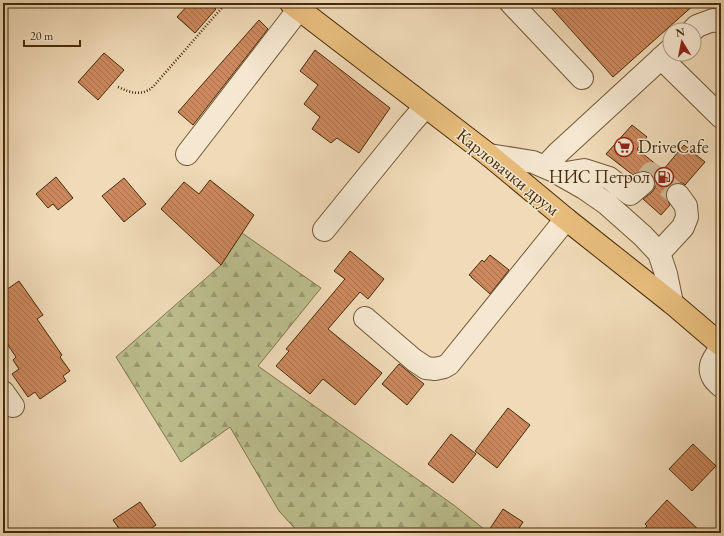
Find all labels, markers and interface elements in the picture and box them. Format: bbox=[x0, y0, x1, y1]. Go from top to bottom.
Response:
scale bar bbox=[24, 22, 80, 48]
north arrow bbox=[662, 22, 702, 62]
text: N bbox=[675, 24, 686, 40]
text: 20 m bbox=[30, 28, 54, 44]
street label: Карловачки друм bbox=[452, 123, 565, 221]
place label: DriveCafe bbox=[638, 135, 709, 158]
supermarket icon: DriveCafe bbox=[613, 136, 635, 158]
place label: НИС Петрол bbox=[549, 165, 650, 188]
fuel station icon: НИС Петрол bbox=[653, 166, 675, 188]

